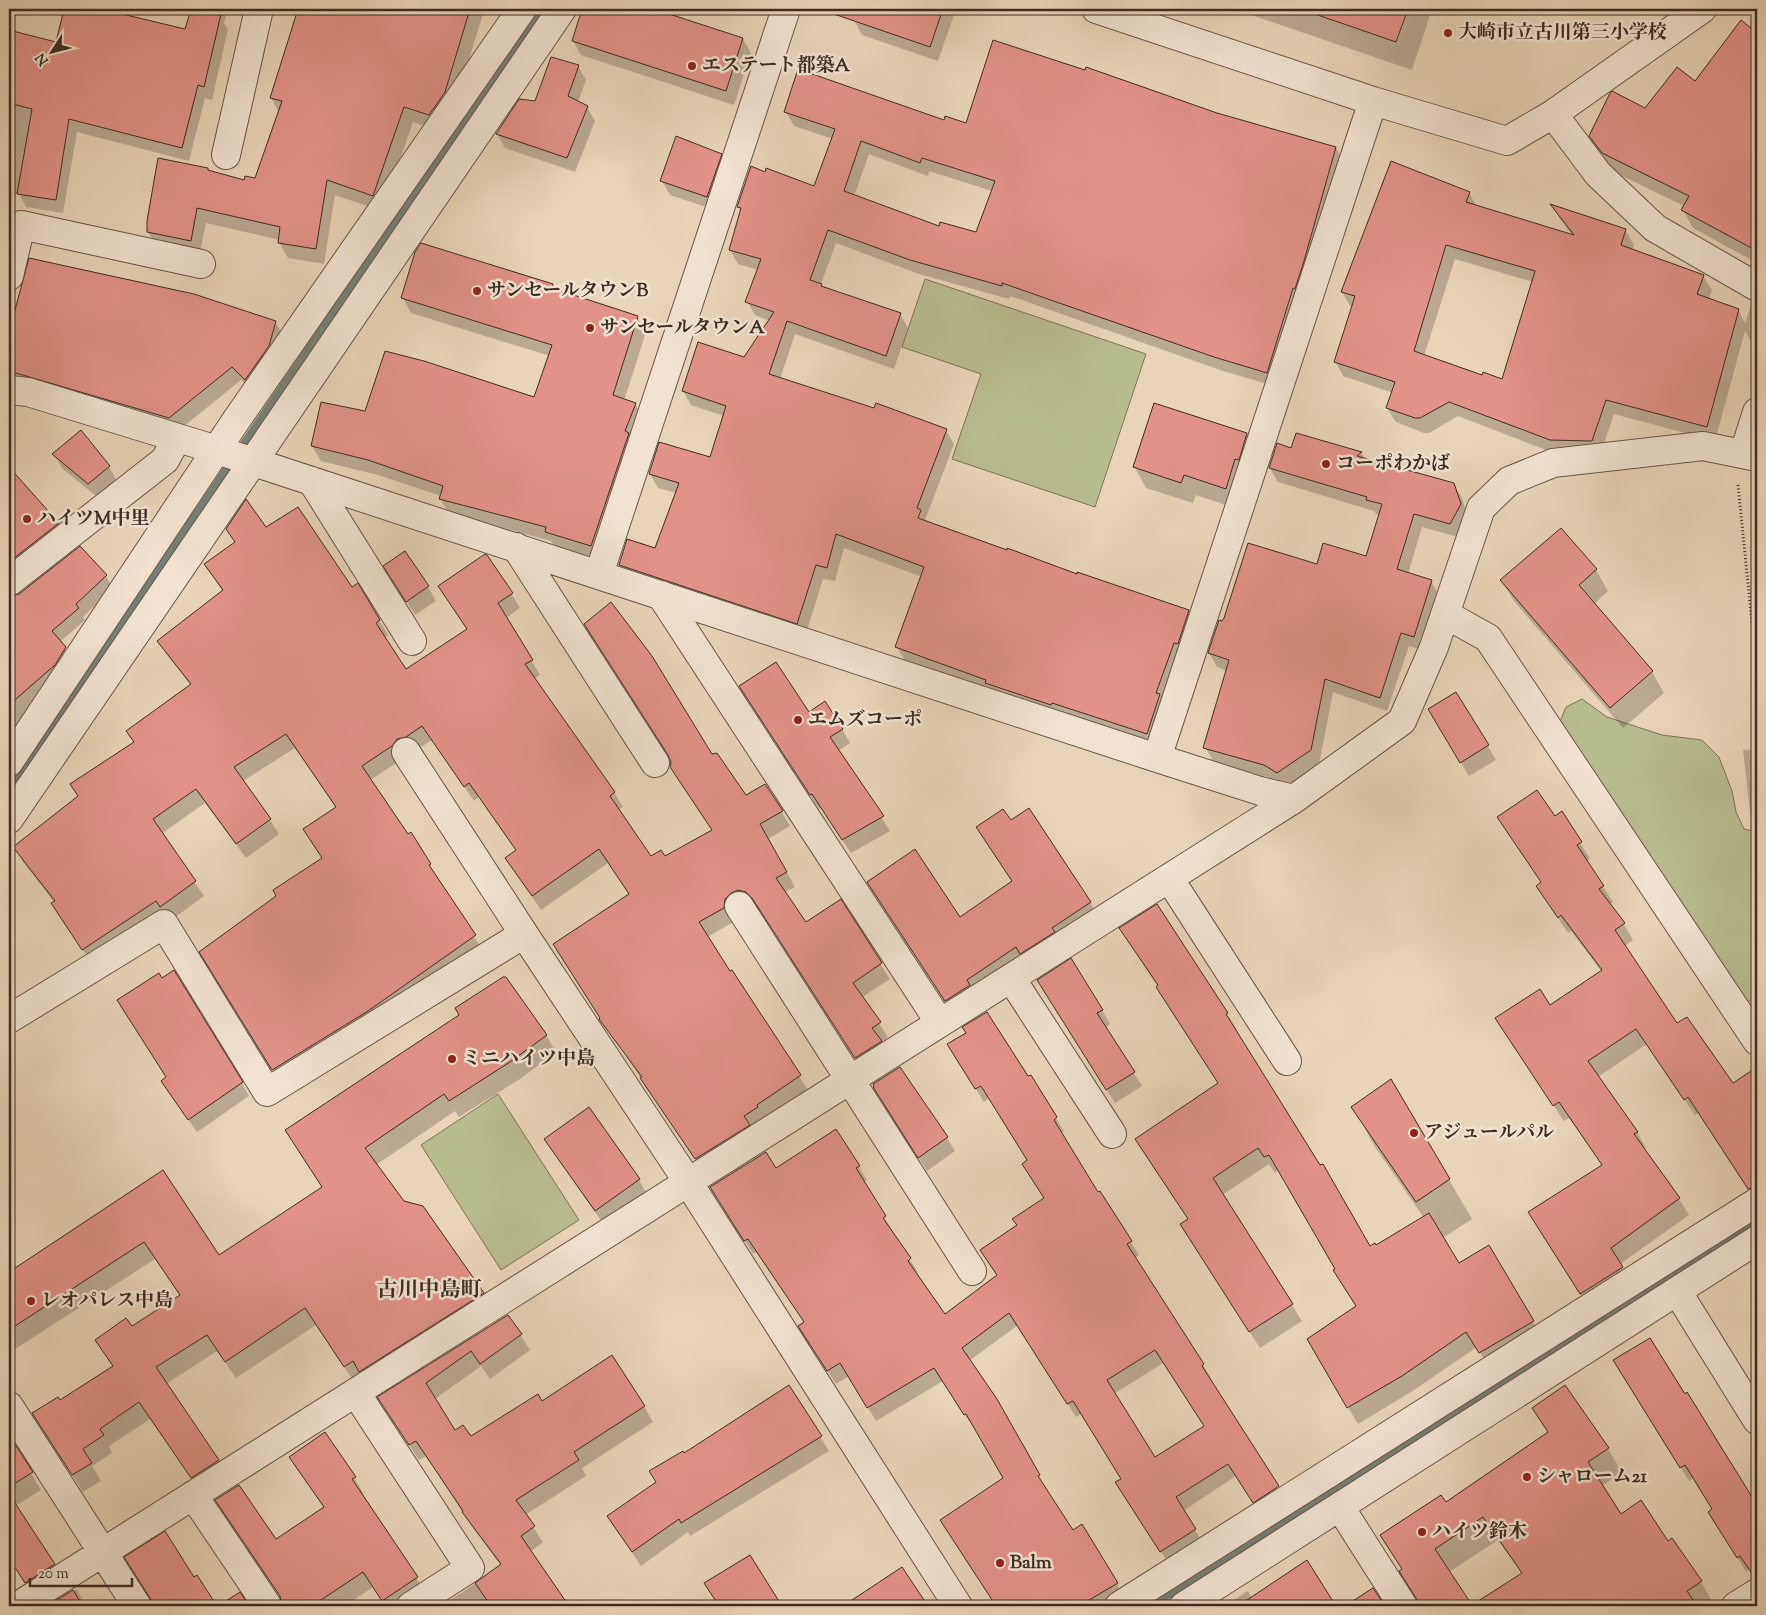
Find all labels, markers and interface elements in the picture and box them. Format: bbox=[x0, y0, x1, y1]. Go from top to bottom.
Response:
place label: 大崎市立古川第三小学校 bbox=[1458, 20, 1667, 47]
marker: 大崎市立古川第三小学校 bbox=[1442, 27, 1454, 39]
north arrow bbox=[28, 28, 78, 78]
text: N bbox=[32, 48, 54, 69]
place label: エステート都築A bbox=[702, 53, 851, 80]
marker: エステート都築A bbox=[686, 60, 698, 72]
place label: サンセールタウンB bbox=[487, 278, 648, 305]
marker: サンセールタウンB bbox=[471, 285, 483, 297]
place label: サンセールタウンA bbox=[600, 315, 765, 342]
marker: サンセールタウンA bbox=[584, 322, 596, 334]
place label: コーポわかば bbox=[1336, 451, 1450, 478]
marker: コーポわかば bbox=[1320, 458, 1332, 470]
place label: ハイツM中里 bbox=[37, 506, 149, 533]
marker: ハイツM中里 bbox=[21, 513, 33, 525]
place label: エムズコーポ bbox=[808, 707, 922, 734]
marker: エムズコーポ bbox=[792, 714, 804, 726]
place label: ミニハイツ中島 bbox=[462, 1046, 595, 1073]
marker: ミニハイツ中島 bbox=[446, 1053, 458, 1065]
place label: アジュールパル bbox=[1424, 1120, 1554, 1147]
marker: アジュールパル bbox=[1408, 1127, 1420, 1139]
district label: 古川中島町 bbox=[377, 1276, 482, 1306]
place label: レオパレス中島 bbox=[41, 1288, 173, 1315]
marker: レオパレス中島 bbox=[25, 1295, 37, 1307]
place label: シャローム21 bbox=[1537, 1464, 1648, 1491]
marker: シャローム21 bbox=[1521, 1471, 1533, 1483]
place label: ハイツ鈴木 bbox=[1432, 1519, 1527, 1546]
marker: ハイツ鈴木 bbox=[1416, 1526, 1428, 1538]
place label: Balm bbox=[1010, 1550, 1052, 1577]
scale bar bbox=[30, 1555, 132, 1587]
marker: Balm bbox=[994, 1557, 1006, 1569]
text: 20 m bbox=[38, 1564, 69, 1585]

